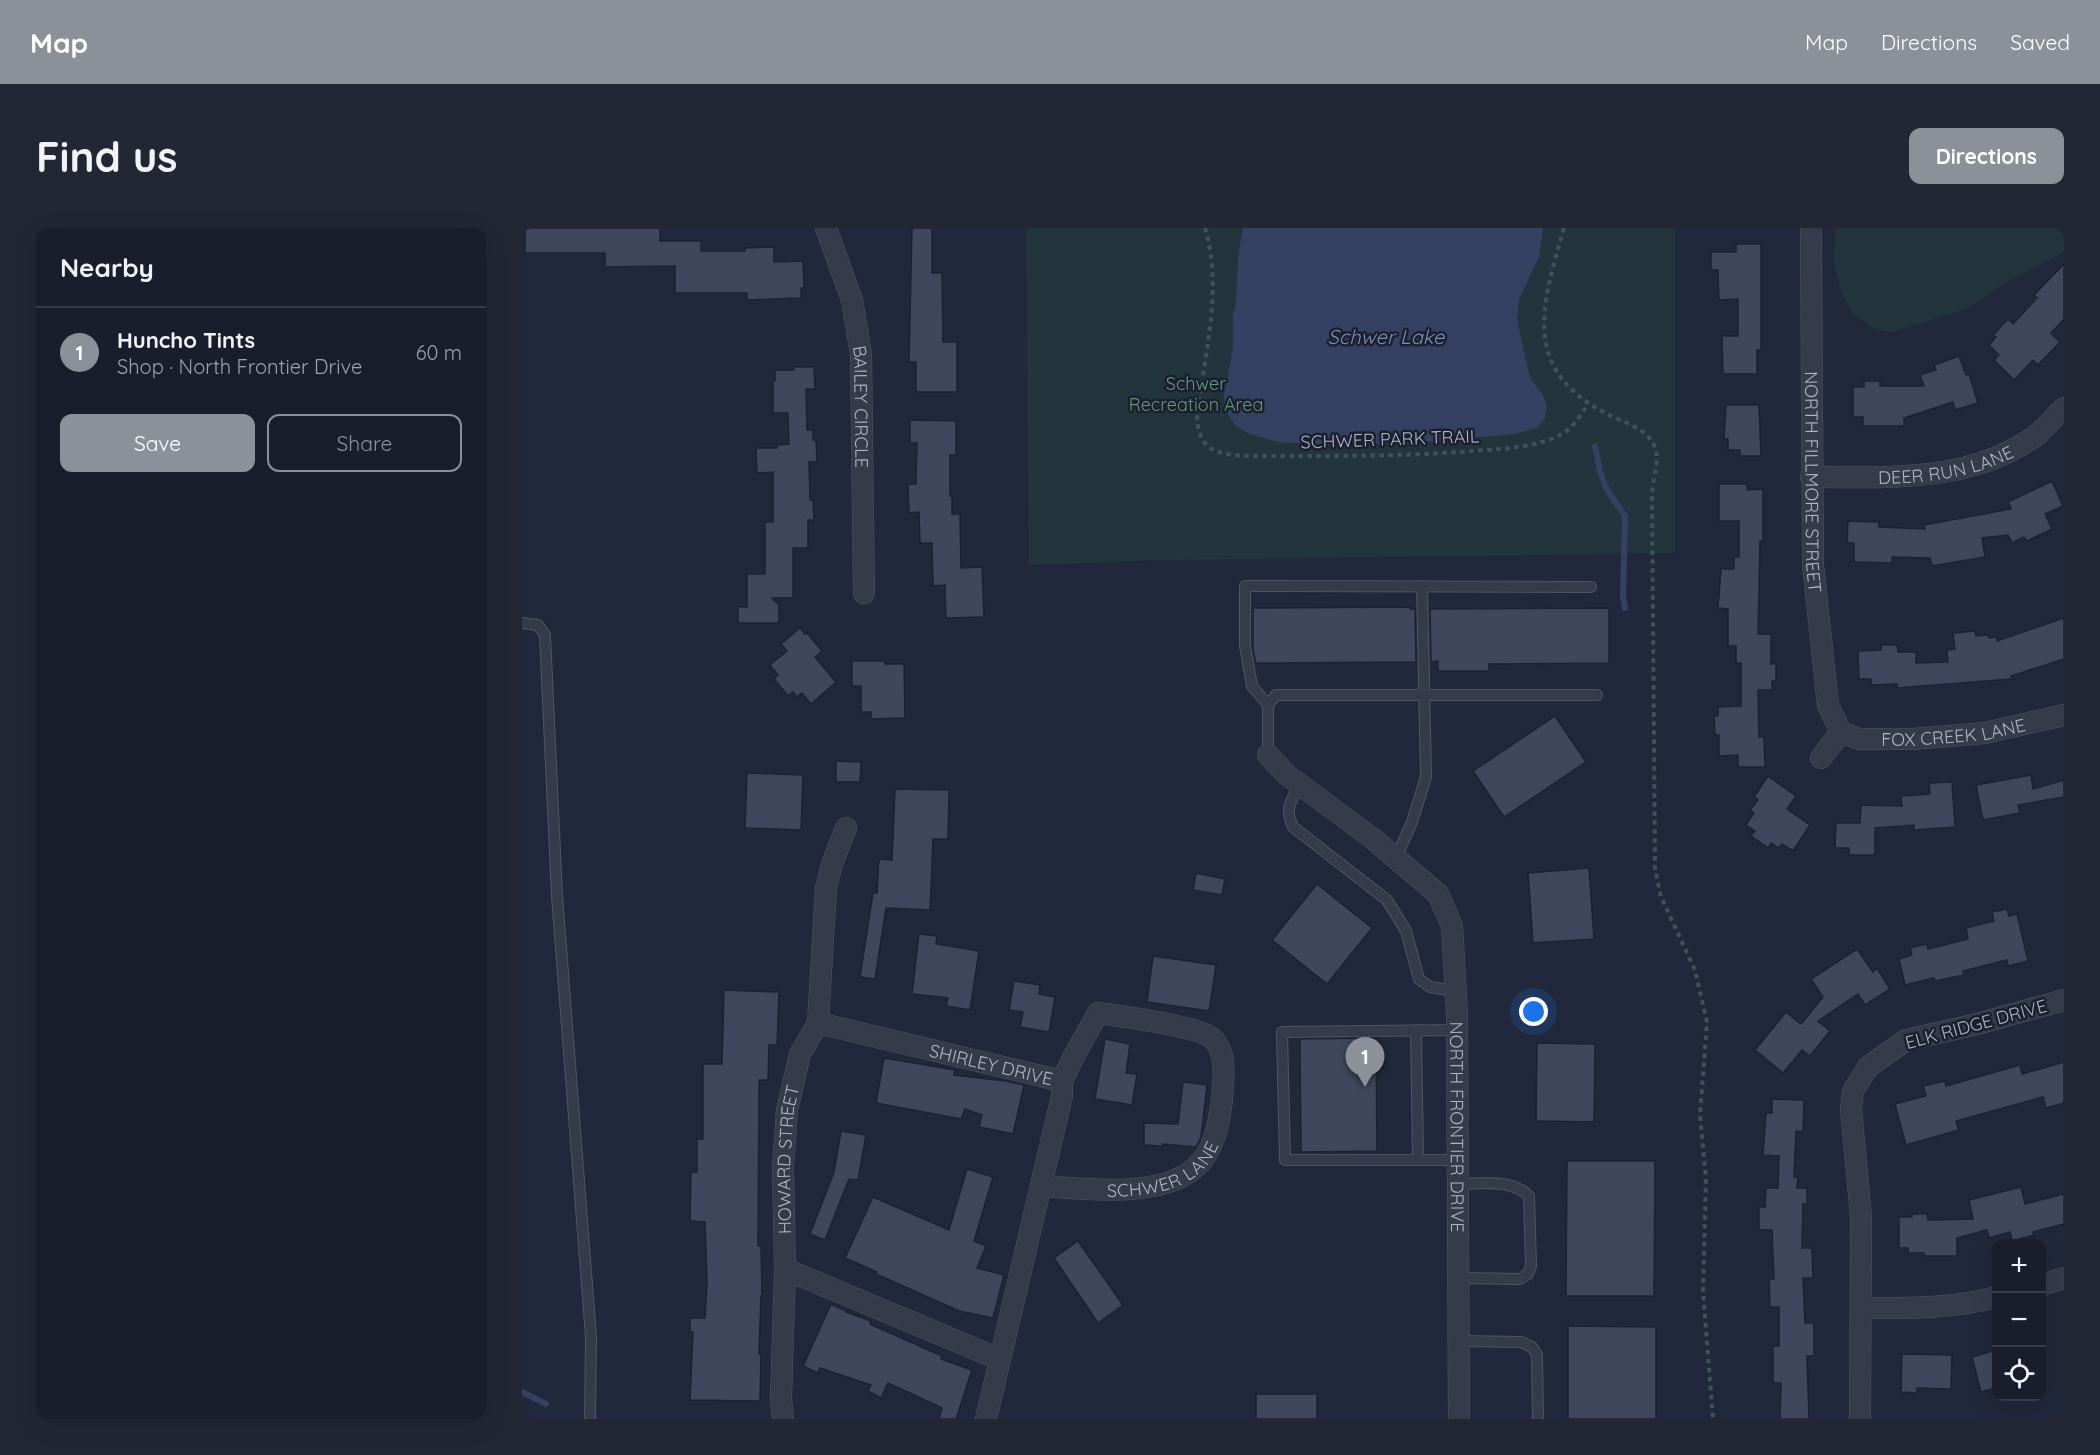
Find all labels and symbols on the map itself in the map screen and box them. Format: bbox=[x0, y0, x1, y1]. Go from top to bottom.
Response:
water label: Schwer Lake bbox=[1328, 324, 1445, 349]
street label: BAILEY CIRCLE bbox=[848, 344, 874, 468]
street label: NORTH FILLMORE STREET bbox=[1800, 371, 1827, 594]
park label: Schwer Recreation Area bbox=[1129, 372, 1263, 416]
street label: SCHWER PARK TRAIL bbox=[1300, 424, 1480, 454]
street label: DEER RUN LANE bbox=[1878, 440, 2017, 489]
street label: FOX CREEK LANE bbox=[1881, 713, 2027, 751]
street label: ELK RIDGE DRIVE bbox=[1903, 994, 2049, 1054]
your location bbox=[1519, 997, 1548, 1026]
street label: NORTH FRONTIER DRIVE bbox=[1446, 1022, 1470, 1232]
street label: SHIRLEY DRIVE bbox=[927, 1038, 1055, 1090]
pin: 1 bbox=[1346, 1038, 1384, 1087]
street label: HOWARD STREET bbox=[771, 1082, 804, 1234]
street label: SCHWER LANE bbox=[1107, 1137, 1223, 1201]

